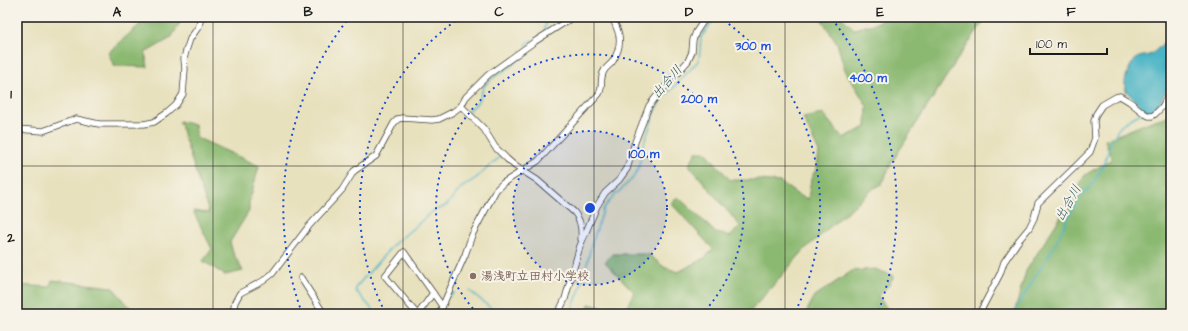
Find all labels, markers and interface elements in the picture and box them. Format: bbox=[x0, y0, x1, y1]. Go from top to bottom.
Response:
text: A bbox=[113, 3, 122, 21]
text: B bbox=[303, 3, 313, 21]
text: C bbox=[494, 3, 504, 21]
text: D bbox=[685, 3, 694, 21]
text: E bbox=[876, 3, 884, 21]
text: F bbox=[1066, 3, 1076, 21]
scale bar bbox=[1030, 30, 1107, 56]
text: 100 m bbox=[1036, 36, 1067, 53]
text: 300 m bbox=[734, 38, 771, 55]
water label: 出合川 bbox=[647, 61, 687, 103]
text: 400 m bbox=[849, 70, 887, 87]
text: 1 bbox=[10, 85, 12, 103]
text: 200 m bbox=[680, 91, 718, 108]
text: 100 m bbox=[629, 146, 660, 163]
water label: 出合川 bbox=[1050, 182, 1086, 224]
centre of rings bbox=[583, 201, 597, 215]
text: 2 bbox=[6, 229, 15, 247]
place label: 湯浅町立田村小学校 bbox=[481, 268, 589, 285]
marker: 湯浅町立田村小学校 bbox=[468, 271, 478, 281]

